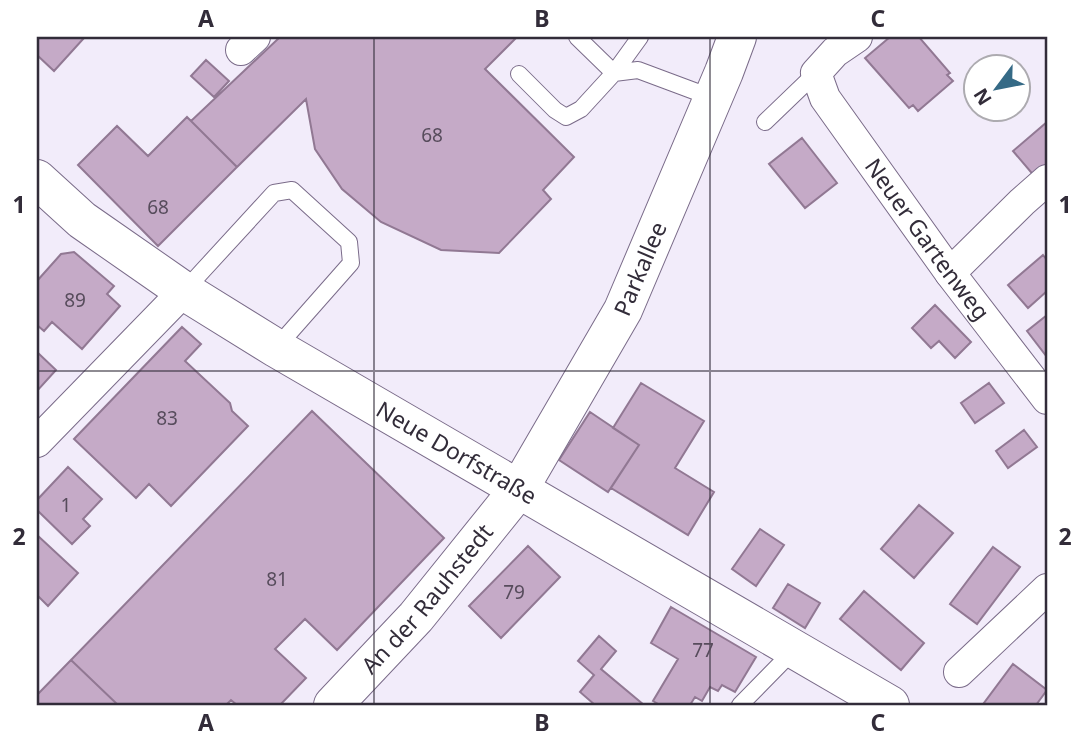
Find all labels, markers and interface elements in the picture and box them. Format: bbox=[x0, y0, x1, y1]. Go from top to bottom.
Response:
text: A bbox=[198, 2, 214, 34]
text: B bbox=[534, 2, 550, 34]
text: C bbox=[871, 2, 886, 34]
north arrow bbox=[962, 52, 1032, 122]
text: N bbox=[967, 84, 998, 110]
house number: 68 bbox=[421, 122, 443, 148]
street label: Neuer Gartenweg bbox=[858, 152, 998, 326]
text: 1 bbox=[12, 188, 26, 220]
text: 1 bbox=[1058, 188, 1072, 220]
house number: 68 bbox=[147, 194, 169, 220]
street label: Parkallee bbox=[605, 216, 674, 320]
house number: 89 bbox=[64, 287, 86, 313]
street label: Neue Dorfstraße bbox=[371, 393, 543, 511]
house number: 83 bbox=[156, 405, 178, 431]
house number: 1 bbox=[61, 492, 71, 518]
street label: An der Rauhstedt bbox=[354, 517, 500, 680]
text: 2 bbox=[12, 520, 26, 552]
text: 2 bbox=[1058, 520, 1072, 552]
house number: 81 bbox=[266, 566, 288, 592]
house number: 79 bbox=[503, 579, 525, 605]
house number: 77 bbox=[692, 637, 714, 663]
text: A bbox=[198, 706, 214, 738]
text: B bbox=[534, 706, 550, 738]
text: C bbox=[871, 706, 886, 738]

